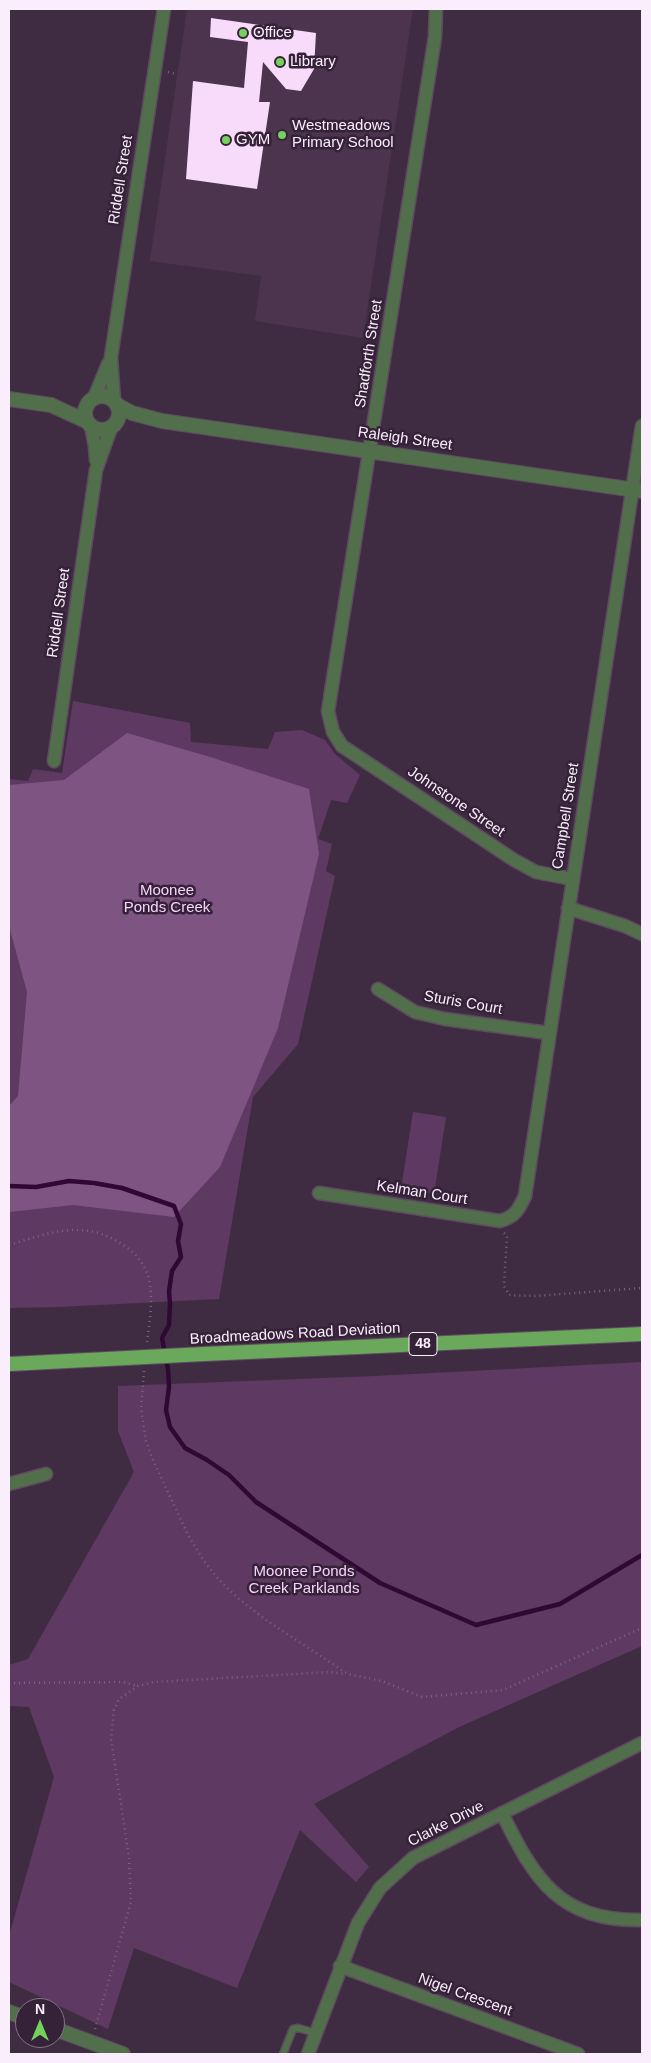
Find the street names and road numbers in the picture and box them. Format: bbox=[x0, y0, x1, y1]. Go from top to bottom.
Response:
street label: Riddell Street bbox=[105, 134, 137, 226]
street label: Shadforth Street bbox=[352, 299, 386, 409]
street label: Raleigh Street bbox=[357, 423, 453, 455]
street label: Riddell Street bbox=[44, 567, 74, 659]
street label: Campbell Street bbox=[549, 761, 583, 871]
street label: Johnstone Street bbox=[404, 763, 508, 841]
street label: Sturis Court bbox=[422, 987, 504, 1019]
street label: Kelman Court bbox=[375, 1177, 469, 1209]
street label: Broadmeadows Road Deviation bbox=[189, 1319, 401, 1349]
road number: 48 bbox=[409, 1332, 437, 1356]
street label: Clarke Drive bbox=[405, 1797, 487, 1851]
street label: Nigel Crescent bbox=[416, 1970, 514, 2020]

